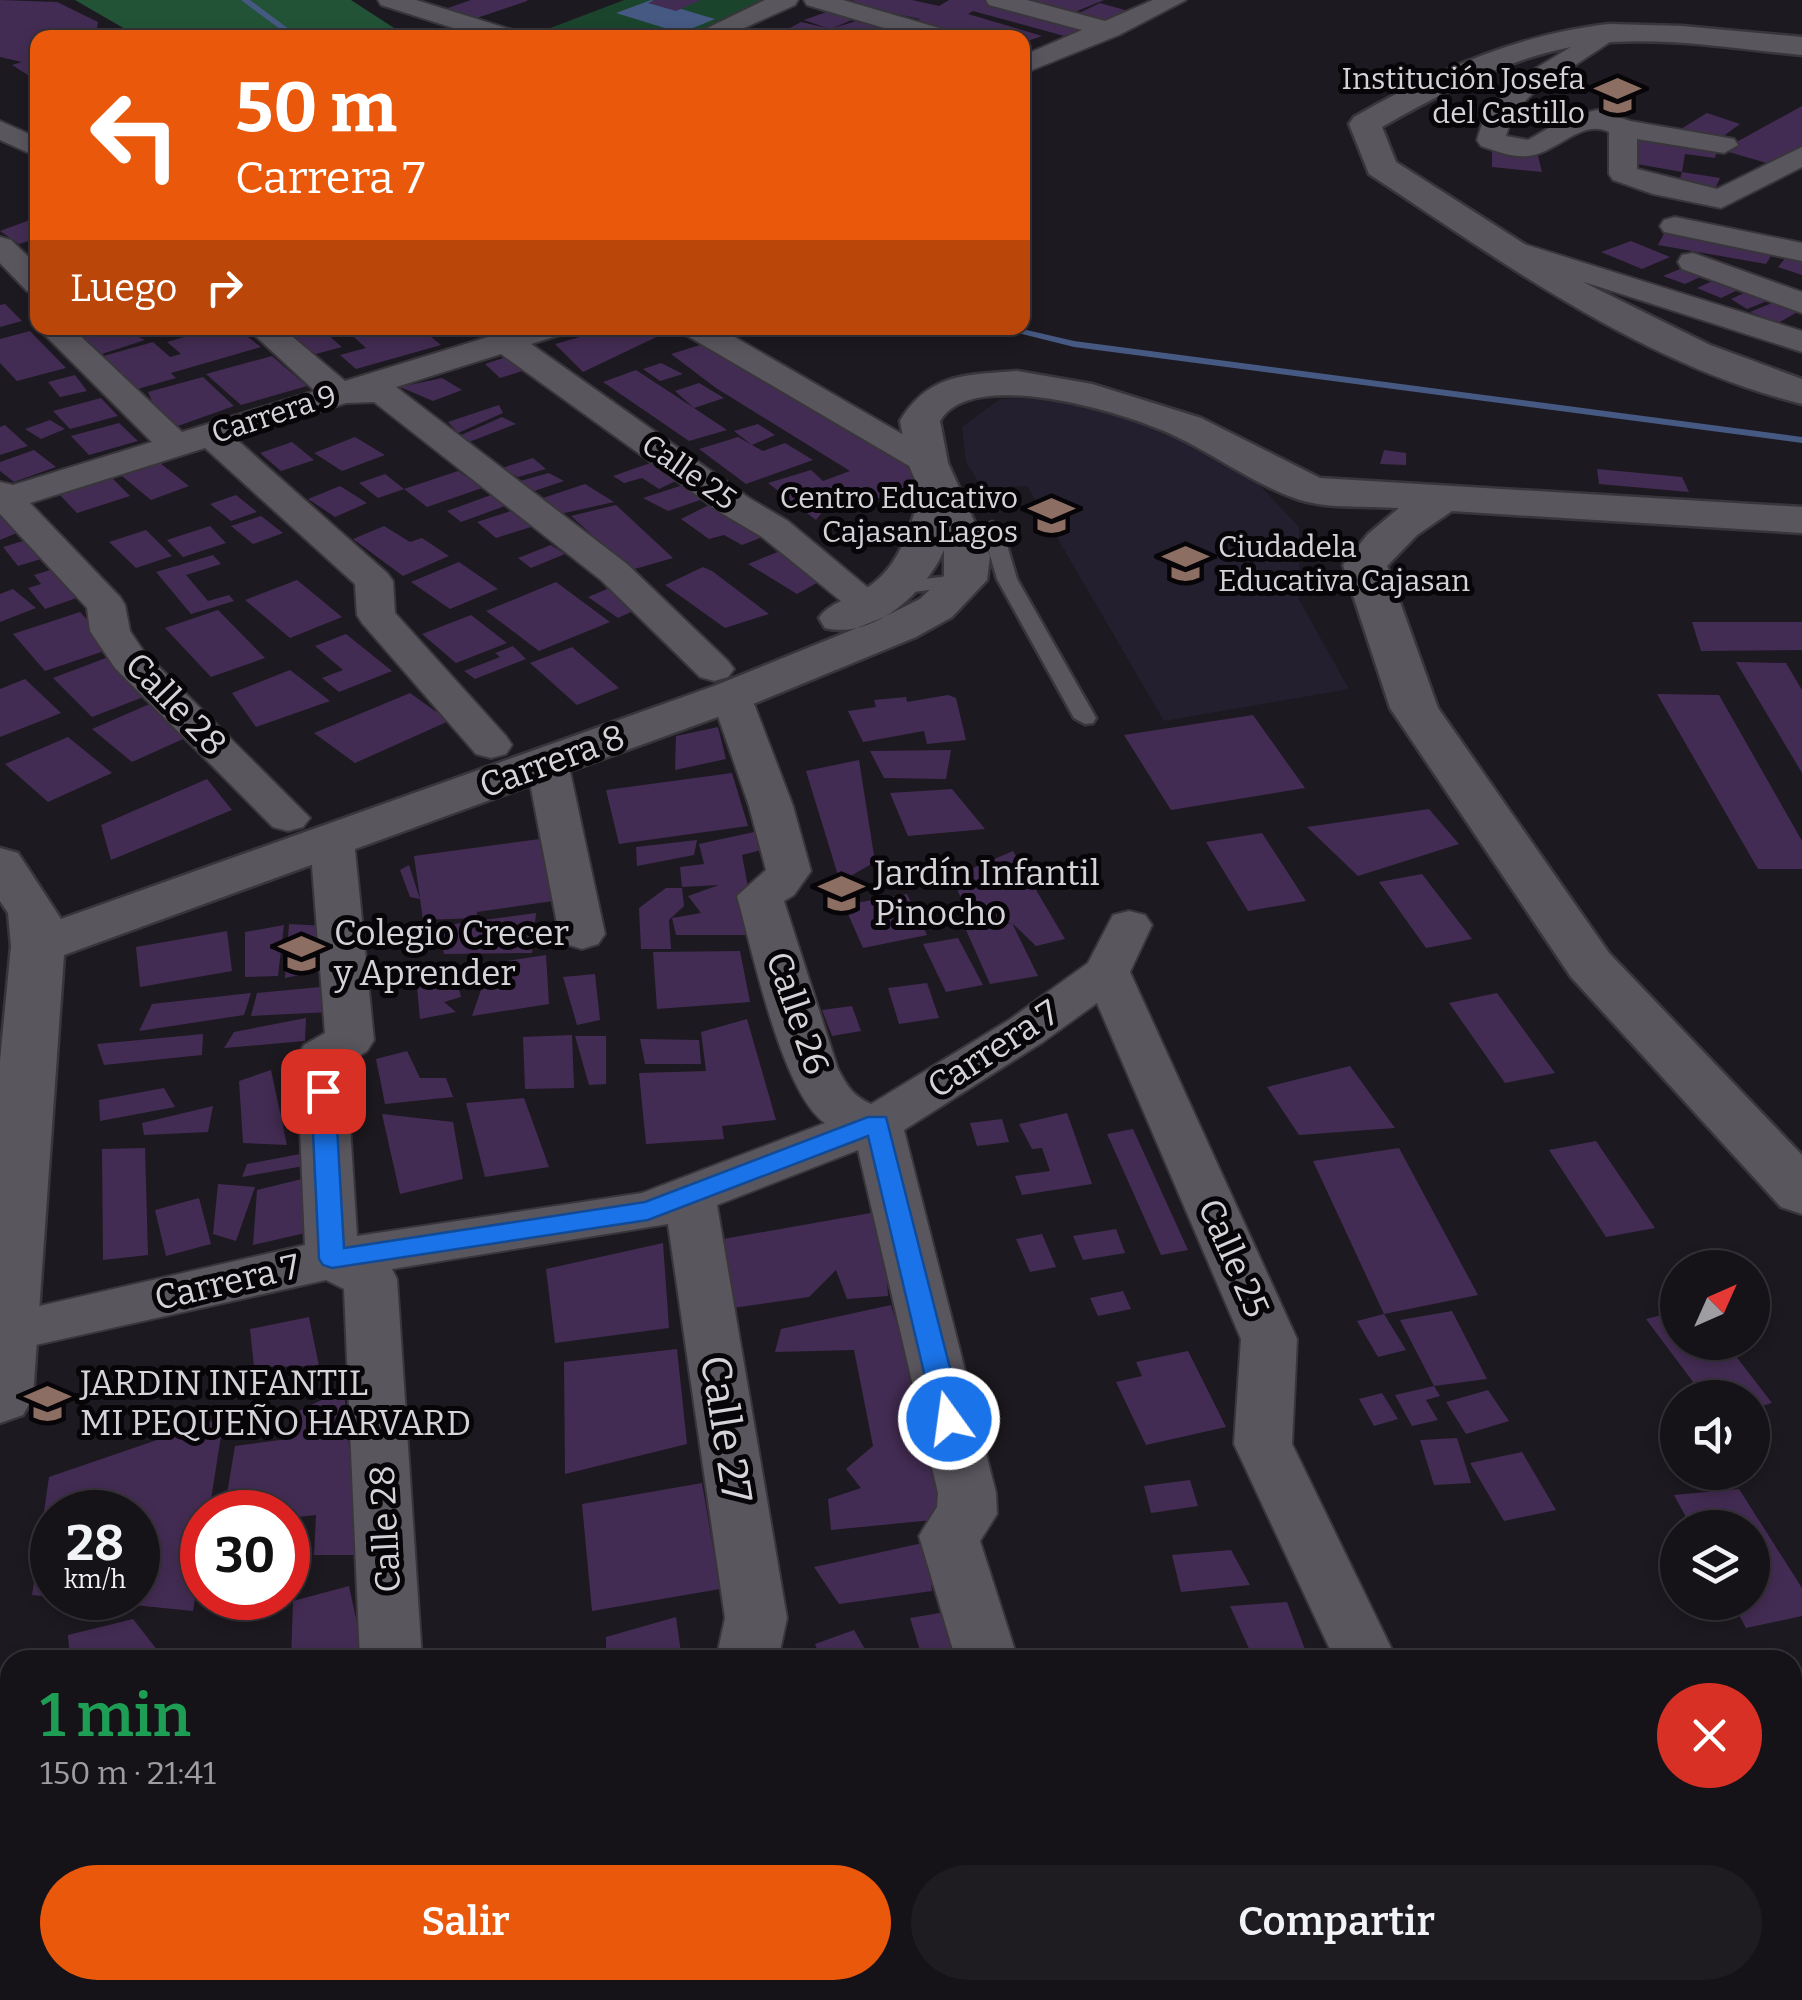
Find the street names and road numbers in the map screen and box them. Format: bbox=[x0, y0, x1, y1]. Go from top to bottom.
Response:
street label: Carrera 9 bbox=[207, 377, 341, 451]
street label: Calle 25 bbox=[635, 427, 743, 517]
street label: Calle 28 bbox=[117, 644, 235, 764]
street label: Carrera 8 bbox=[474, 715, 630, 807]
street label: Calle 26 bbox=[757, 946, 839, 1080]
street label: Carrera 7 bbox=[920, 991, 1066, 1107]
street label: Calle 25 bbox=[1189, 1192, 1279, 1324]
street label: Carrera 7 bbox=[150, 1245, 304, 1319]
street label: Calle 27 bbox=[690, 1352, 762, 1506]
street label: Calle 28 bbox=[361, 1464, 409, 1594]

